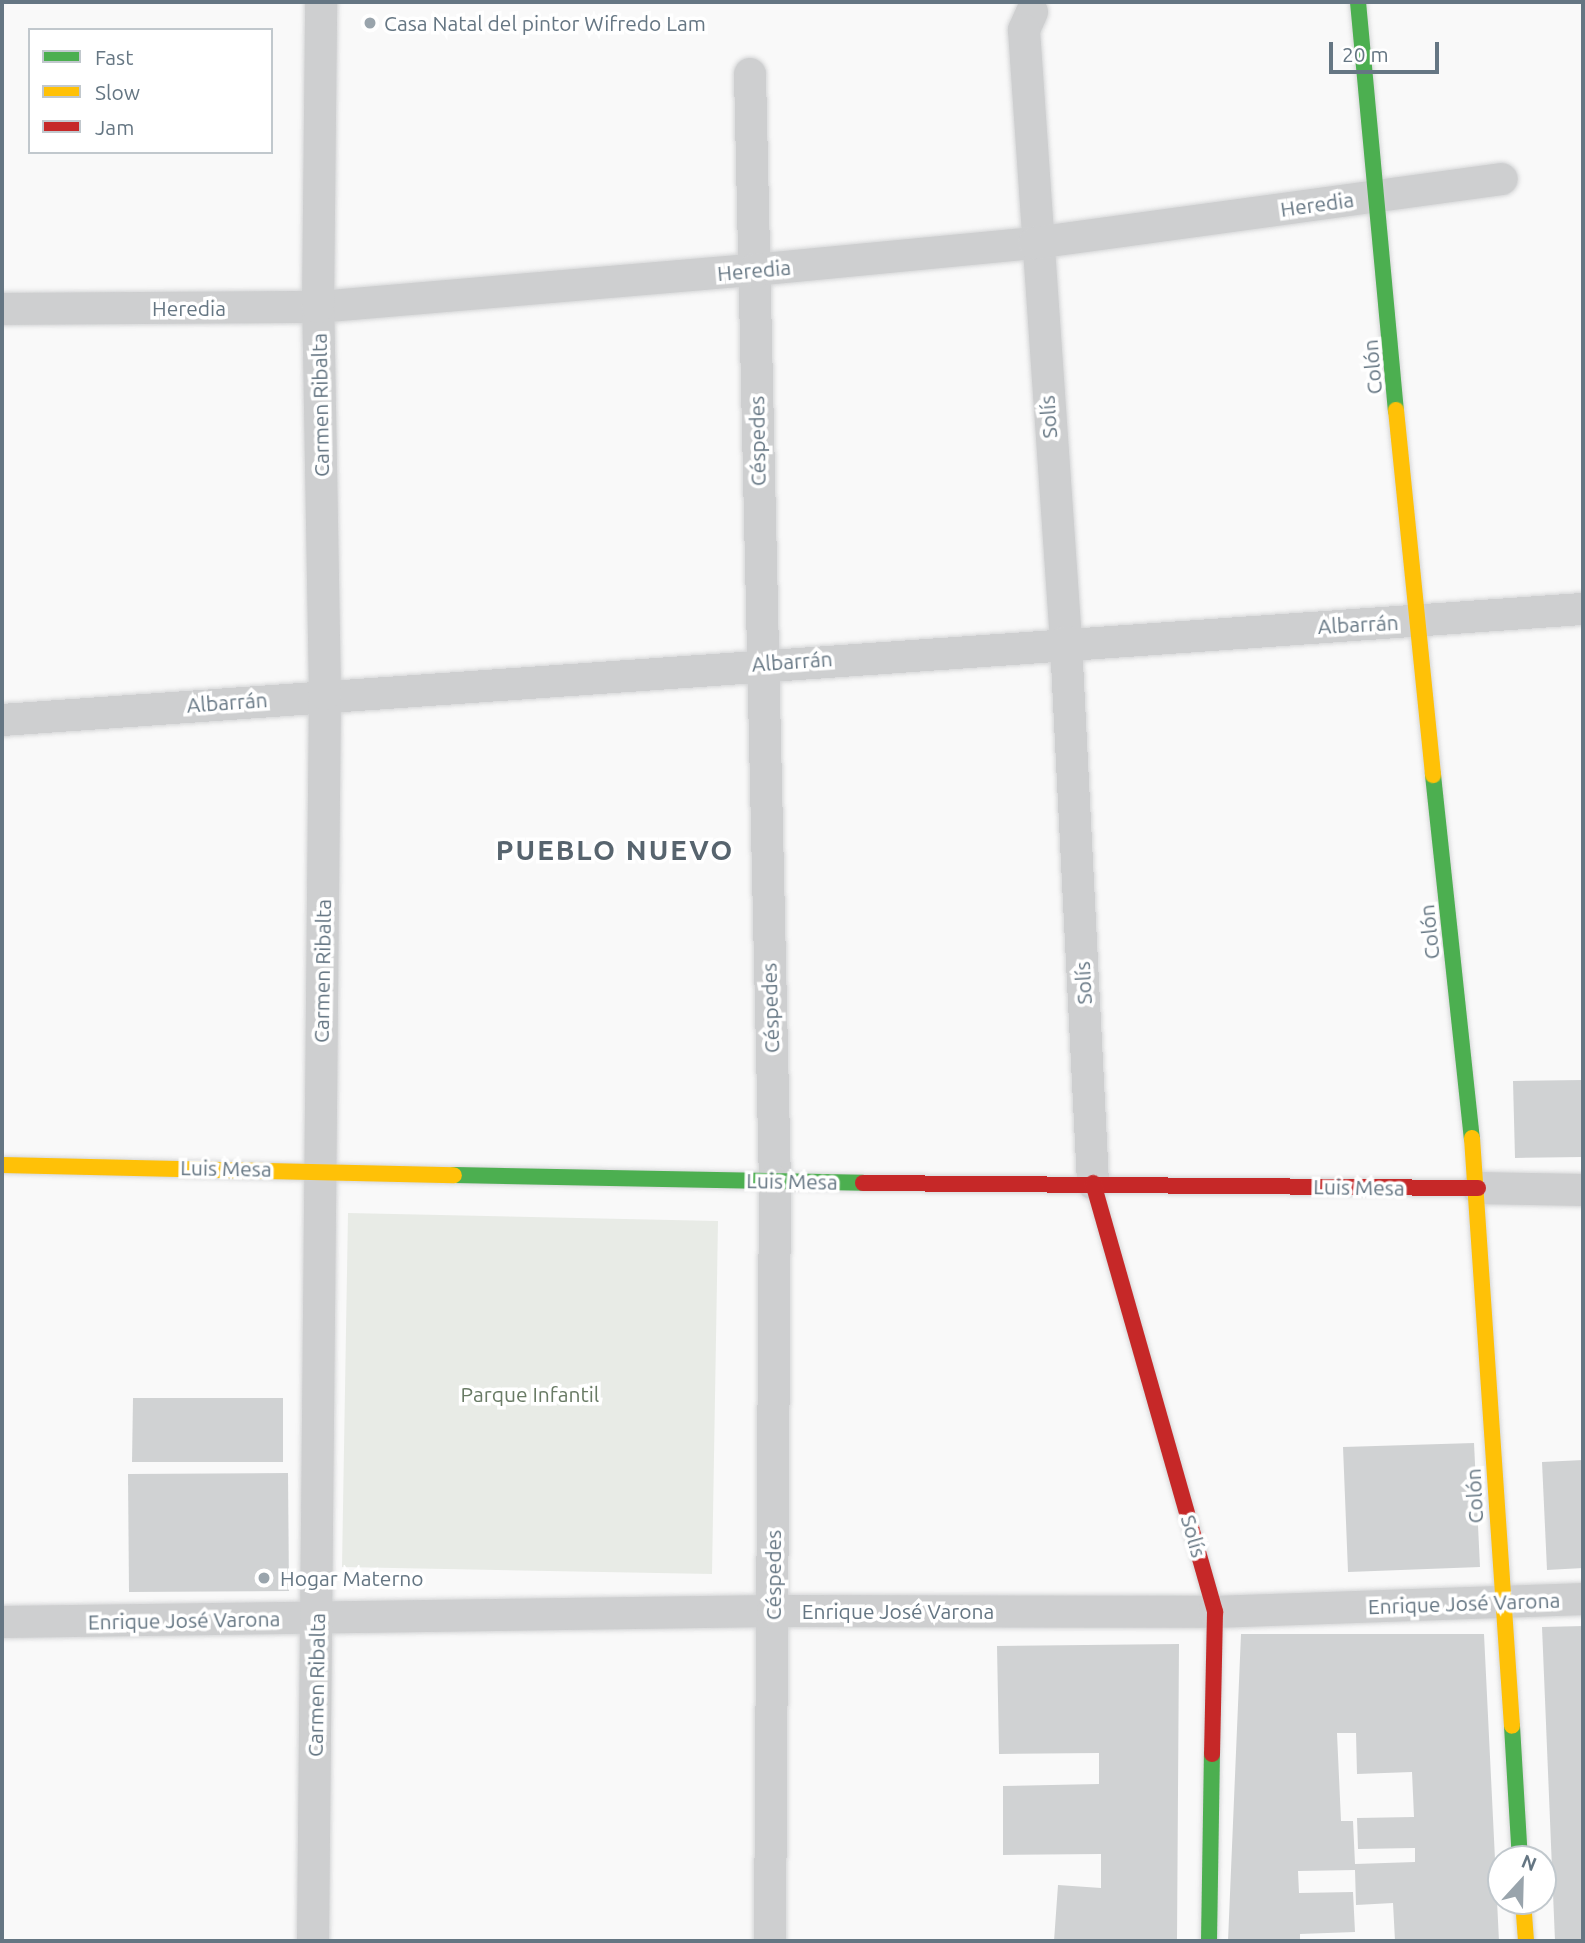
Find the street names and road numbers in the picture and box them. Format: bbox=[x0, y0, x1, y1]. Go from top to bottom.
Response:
street label: Heredia bbox=[1279, 186, 1355, 222]
street label: Heredia bbox=[716, 254, 792, 286]
street label: Heredia bbox=[152, 295, 226, 321]
street label: Carmen Ribalta bbox=[306, 333, 334, 477]
street label: Colón bbox=[1357, 339, 1387, 395]
street label: Solís bbox=[1034, 395, 1062, 439]
street label: Céspedes bbox=[744, 396, 770, 486]
street label: Albarrán bbox=[1317, 609, 1399, 639]
street label: Albarrán bbox=[751, 646, 833, 676]
street label: Albarrán bbox=[186, 687, 268, 717]
street label: Carmen Ribalta bbox=[308, 899, 336, 1043]
street label: Colón bbox=[1414, 903, 1444, 961]
street label: Solís bbox=[1069, 961, 1097, 1005]
street label: Céspedes bbox=[756, 962, 784, 1054]
street label: Luis Mesa bbox=[180, 1155, 272, 1181]
street label: Luis Mesa bbox=[746, 1168, 838, 1194]
street label: Luis Mesa bbox=[1313, 1174, 1405, 1200]
street label: Colón bbox=[1460, 1468, 1488, 1524]
street label: Solís bbox=[1176, 1512, 1212, 1560]
street label: Céspedes bbox=[760, 1530, 786, 1620]
street label: Enrique José Varona bbox=[1367, 1587, 1561, 1619]
street label: Enrique José Varona bbox=[802, 1598, 994, 1624]
street label: Enrique José Varona bbox=[88, 1606, 280, 1634]
street label: Carmen Ribalta bbox=[302, 1613, 330, 1757]

